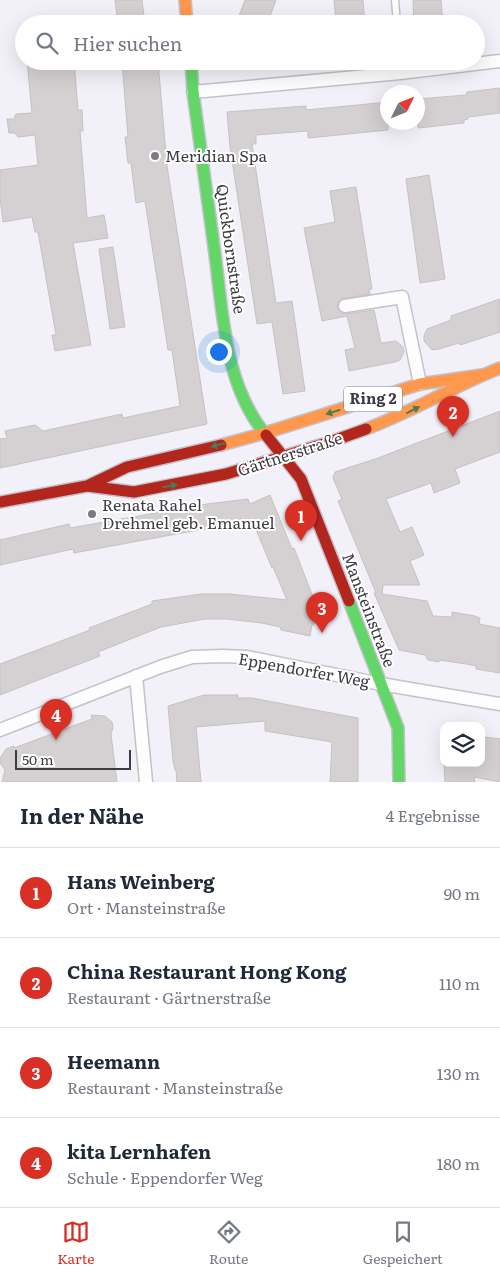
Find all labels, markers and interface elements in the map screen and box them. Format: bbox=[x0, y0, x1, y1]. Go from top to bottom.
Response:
search box bbox=[15, 15, 485, 70]
icon: search bbox=[33, 29, 61, 57]
text: Hier suchen bbox=[73, 29, 182, 57]
north arrow bbox=[380, 85, 425, 130]
place label: Meridian Spa bbox=[165, 143, 268, 167]
marker: Meridian Spa bbox=[149, 150, 161, 162]
street label: Quickbornstraße bbox=[211, 182, 253, 315]
your location bbox=[206, 339, 232, 365]
road number: Ring 2 bbox=[344, 386, 402, 412]
pin: 2 bbox=[437, 396, 469, 437]
one-way arrow bbox=[406, 406, 420, 414]
one-way arrow bbox=[326, 408, 341, 416]
street label: Gärtnerstraße bbox=[234, 425, 345, 481]
one-way arrow bbox=[211, 442, 226, 450]
one-way arrow bbox=[162, 482, 178, 490]
place label: Renata Rahel Drehmel geb. Emanuel bbox=[102, 492, 275, 534]
pin: 1 bbox=[285, 500, 317, 541]
marker: Renata Rahel Drehmel geb. Emanuel bbox=[86, 508, 98, 520]
street label: Mansteinstraße bbox=[337, 549, 403, 670]
pin: 3 bbox=[306, 592, 338, 633]
street label: Eppendorfer Weg bbox=[237, 646, 372, 692]
pin: 4 bbox=[40, 699, 72, 740]
map controls bbox=[440, 722, 485, 767]
button: layers bbox=[440, 722, 485, 767]
scale bar bbox=[15, 747, 131, 770]
text: 50 m bbox=[22, 749, 54, 769]
text: In der Nähe bbox=[20, 799, 144, 830]
text: 4 Ergebnisse bbox=[386, 803, 480, 827]
text: Hans Weinberg bbox=[67, 867, 215, 895]
text: 1 bbox=[33, 881, 39, 905]
text: 90 m bbox=[444, 881, 480, 905]
text: Ort · Mansteinstraße bbox=[67, 895, 226, 919]
text: China Restaurant Hong Kong bbox=[67, 957, 347, 985]
text: 2 bbox=[32, 971, 40, 995]
text: 110 m bbox=[439, 971, 480, 995]
text: Restaurant · Gärtnerstraße bbox=[67, 985, 271, 1009]
text: Heemann bbox=[67, 1047, 160, 1075]
text: 3 bbox=[32, 1061, 40, 1085]
text: 130 m bbox=[437, 1061, 480, 1085]
text: Restaurant · Mansteinstraße bbox=[67, 1075, 283, 1099]
text: kita Lernhafen bbox=[67, 1137, 211, 1165]
text: 4 bbox=[31, 1151, 41, 1175]
text: 180 m bbox=[437, 1151, 480, 1175]
text: Schule · Eppendorfer Weg bbox=[67, 1165, 263, 1189]
tab: Karte bbox=[57, 1218, 95, 1268]
tab: Route bbox=[209, 1218, 248, 1268]
tab: Gespeichert bbox=[363, 1218, 443, 1268]

